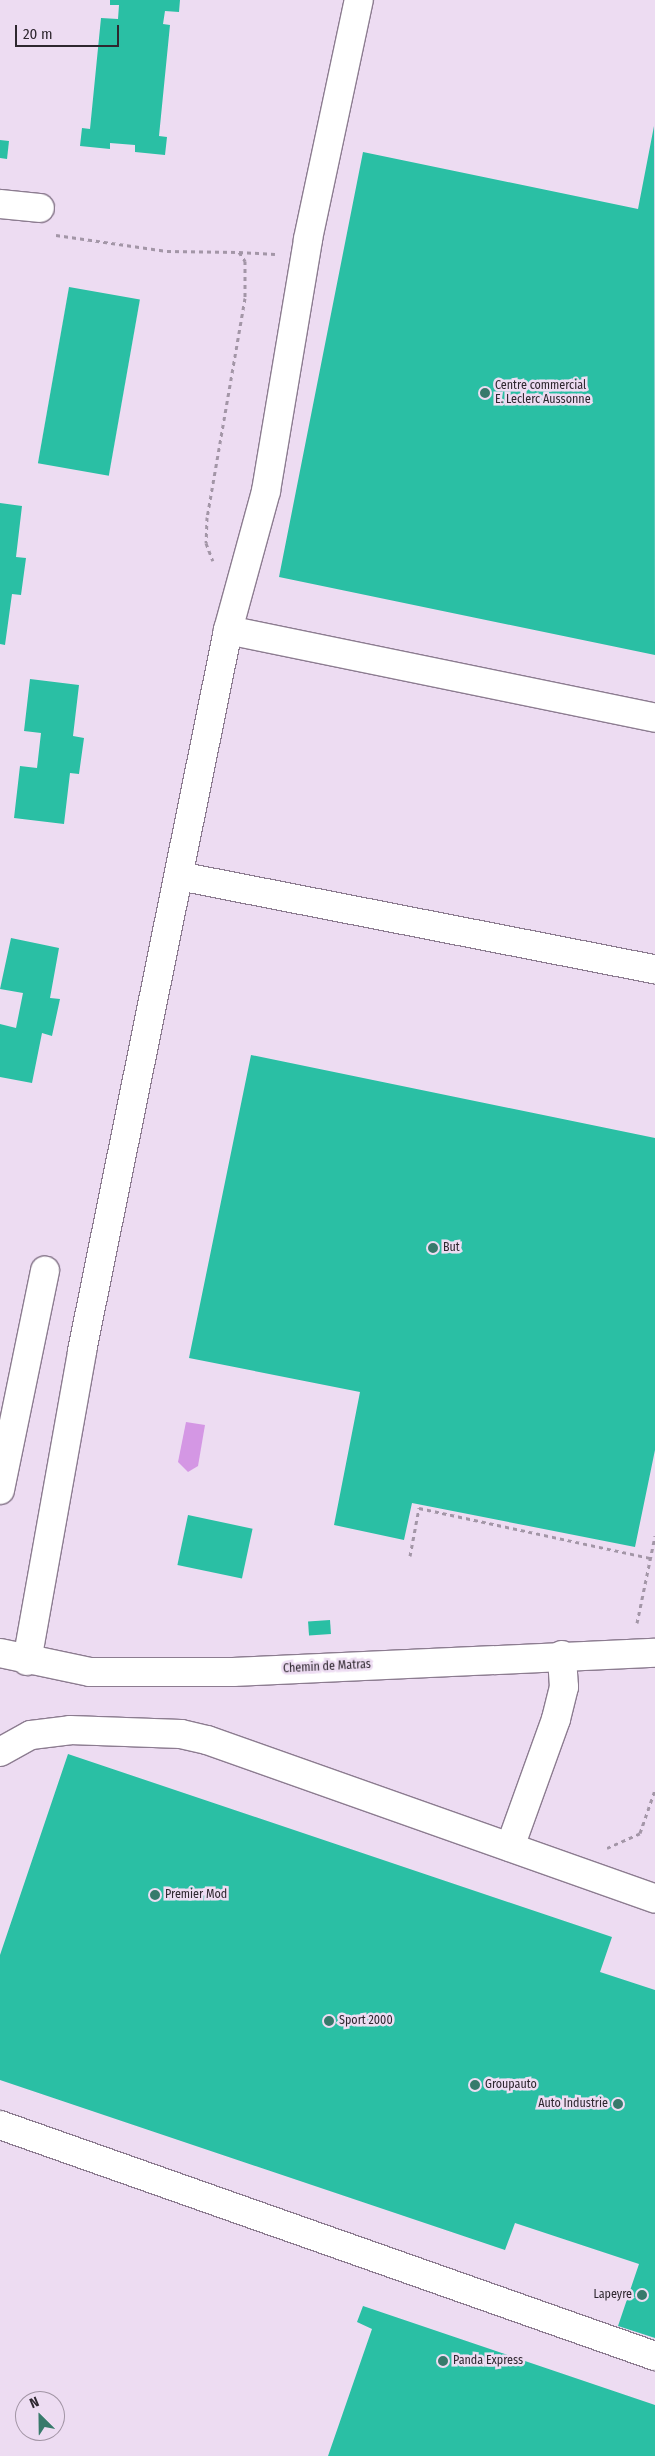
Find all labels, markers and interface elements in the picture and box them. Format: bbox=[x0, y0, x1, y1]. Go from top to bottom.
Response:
scale bar bbox=[18, 15, 121, 47]
text: 20 m bbox=[23, 25, 53, 43]
place label: Centre commercial E. Leclerc Aussonne bbox=[495, 379, 591, 407]
marker: Centre commercial E. Leclerc Aussonne bbox=[479, 387, 491, 399]
place label: But bbox=[443, 1241, 460, 1255]
marker: But bbox=[427, 1242, 439, 1254]
street label: Chemin de Matras bbox=[283, 1658, 371, 1676]
place label: Premier Mod bbox=[165, 1888, 227, 1902]
marker: Premier Mod bbox=[149, 1889, 161, 1901]
place label: Sport 2000 bbox=[339, 2014, 393, 2028]
marker: Sport 2000 bbox=[323, 2015, 335, 2027]
place label: Groupauto bbox=[485, 2078, 537, 2092]
marker: Groupauto bbox=[469, 2079, 481, 2091]
place label: Auto Industrie bbox=[538, 2097, 608, 2111]
marker: Auto Industrie bbox=[612, 2098, 624, 2110]
place label: Lapeyre bbox=[593, 2288, 632, 2302]
marker: Lapeyre bbox=[636, 2289, 648, 2301]
place label: Panda Express bbox=[453, 2354, 523, 2368]
marker: Panda Express bbox=[437, 2355, 449, 2367]
north arrow bbox=[15, 2391, 65, 2441]
text: N bbox=[27, 2393, 42, 2412]

